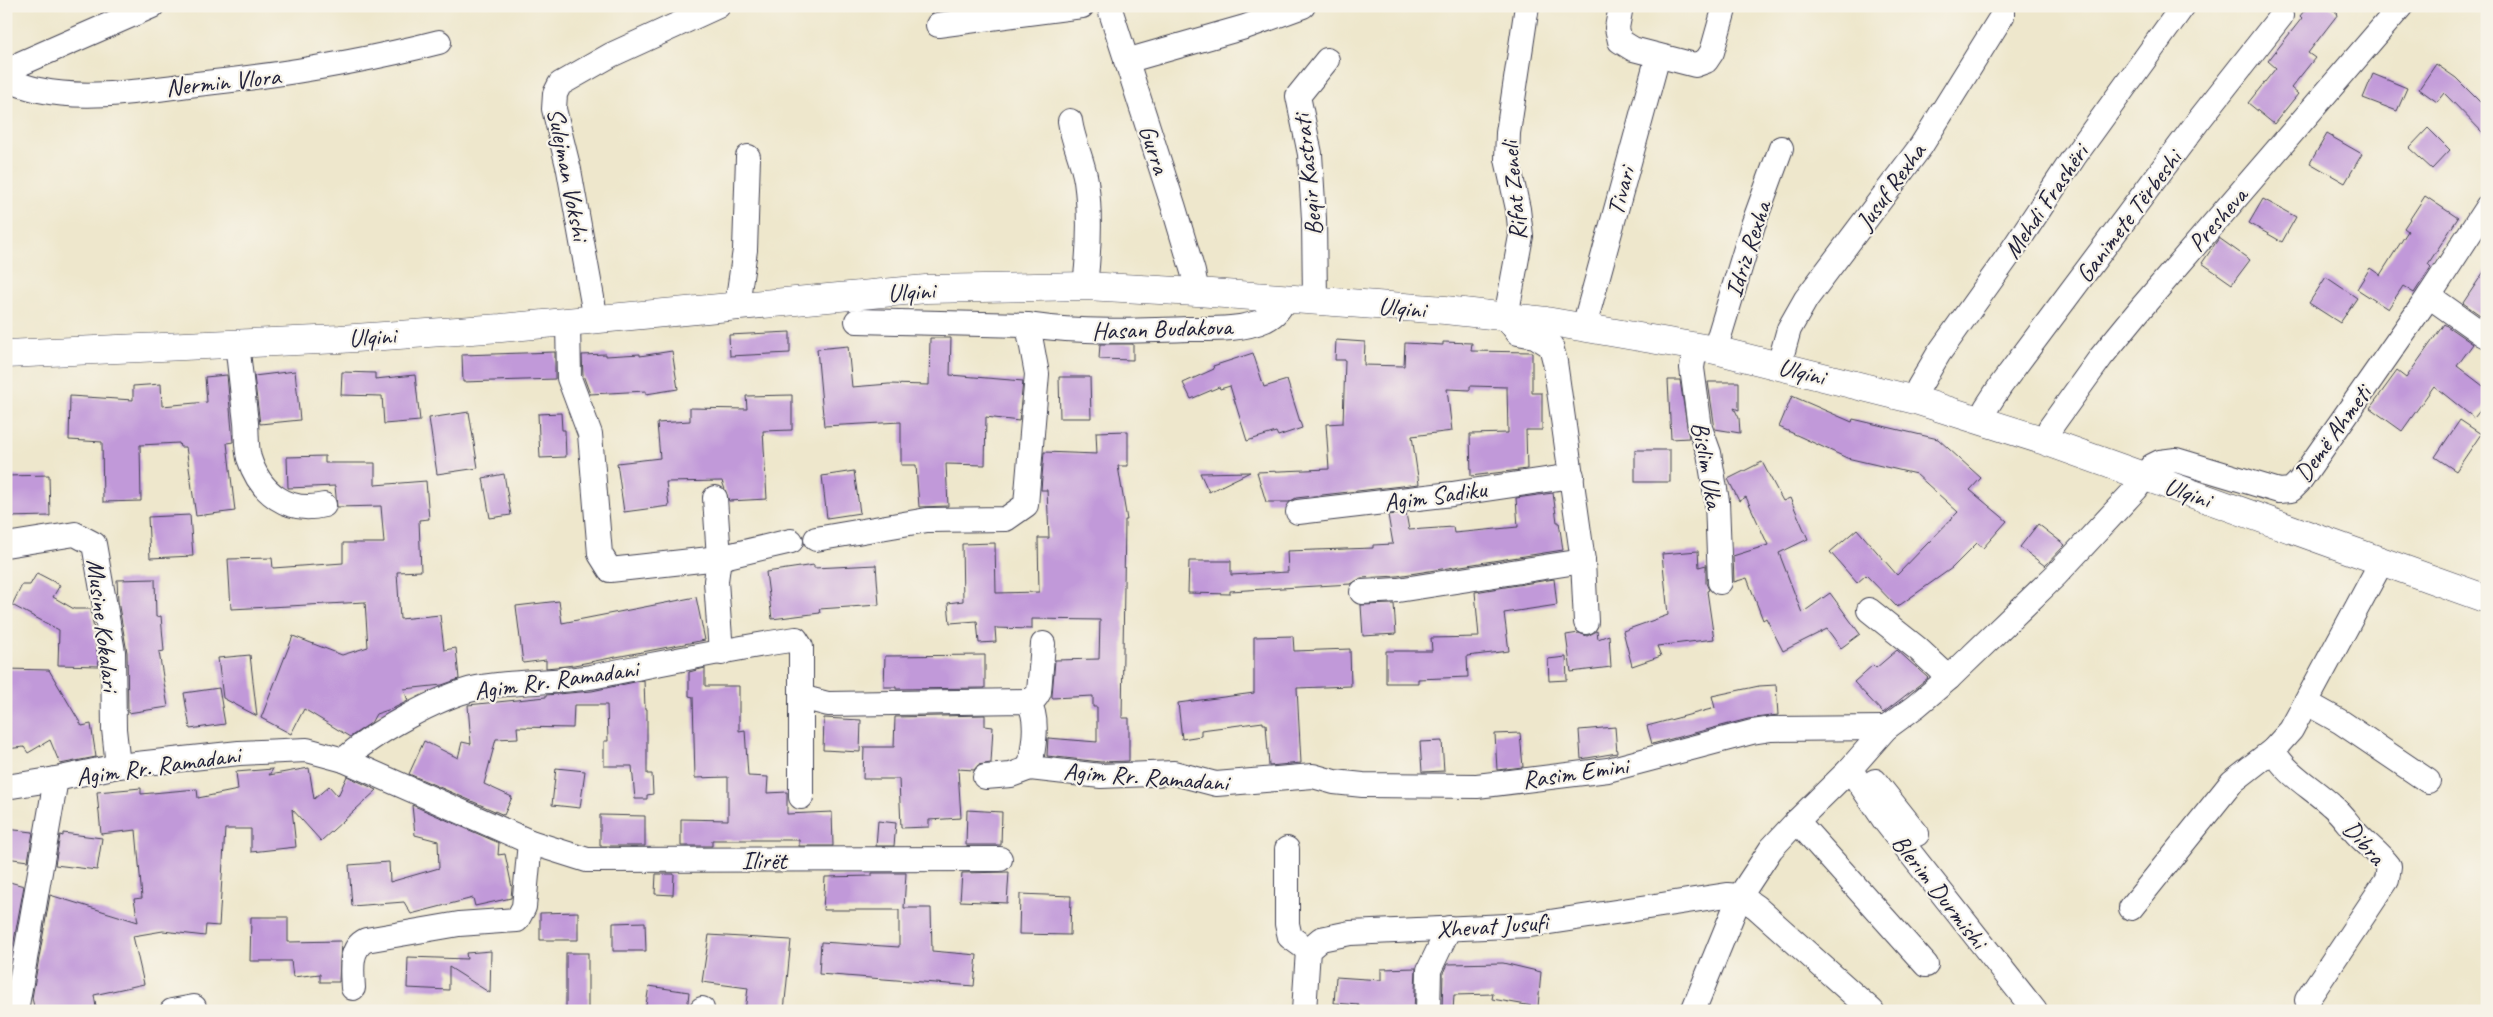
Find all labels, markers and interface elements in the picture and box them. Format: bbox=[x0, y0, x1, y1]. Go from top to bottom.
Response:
street label: Nermin Vlora bbox=[164, 60, 284, 104]
street label: Sulejman Vokshi bbox=[539, 105, 597, 246]
street label: Beqir Kastrati bbox=[1285, 109, 1330, 237]
street label: Gurra bbox=[1131, 121, 1178, 180]
street label: Jusuf Rexha bbox=[1848, 135, 1934, 237]
street label: Mehdi Frashëri bbox=[1996, 136, 2098, 265]
street label: Rifat Zeneli bbox=[1493, 137, 1534, 242]
street label: Ganimete Tërbeshi bbox=[2069, 142, 2191, 289]
street label: Tivari bbox=[1599, 161, 1644, 219]
street label: Presheva bbox=[2181, 179, 2256, 259]
street label: Idriz Rexha bbox=[1717, 195, 1779, 301]
street label: Ulqini bbox=[886, 274, 939, 310]
street label: Ulqini bbox=[1377, 290, 1430, 326]
street label: Hasan Budakova bbox=[1091, 310, 1235, 347]
street label: Ulqini bbox=[347, 319, 400, 355]
street label: Ulqini bbox=[1775, 351, 1832, 394]
street label: Demë Ahmeti bbox=[2287, 376, 2380, 488]
street label: Bislim Uka bbox=[1684, 419, 1731, 514]
street label: Ulqini bbox=[2160, 470, 2218, 517]
street label: Agim Sadiku bbox=[1382, 473, 1490, 519]
street label: Musine Kokalari bbox=[79, 557, 127, 696]
street label: Agim Rr. Ramadani bbox=[472, 652, 643, 707]
street label: Agim Rr. Ramadani bbox=[74, 738, 245, 793]
street label: Rasim Emini bbox=[1520, 749, 1633, 796]
street label: Agim Rr. Ramadani bbox=[1063, 755, 1233, 799]
street label: Dibra bbox=[2336, 814, 2394, 873]
street label: Blerim Durmishi bbox=[1884, 828, 1996, 958]
street label: Ilirët bbox=[742, 845, 789, 877]
street label: Xhevat Jusufi bbox=[1435, 906, 1551, 946]

